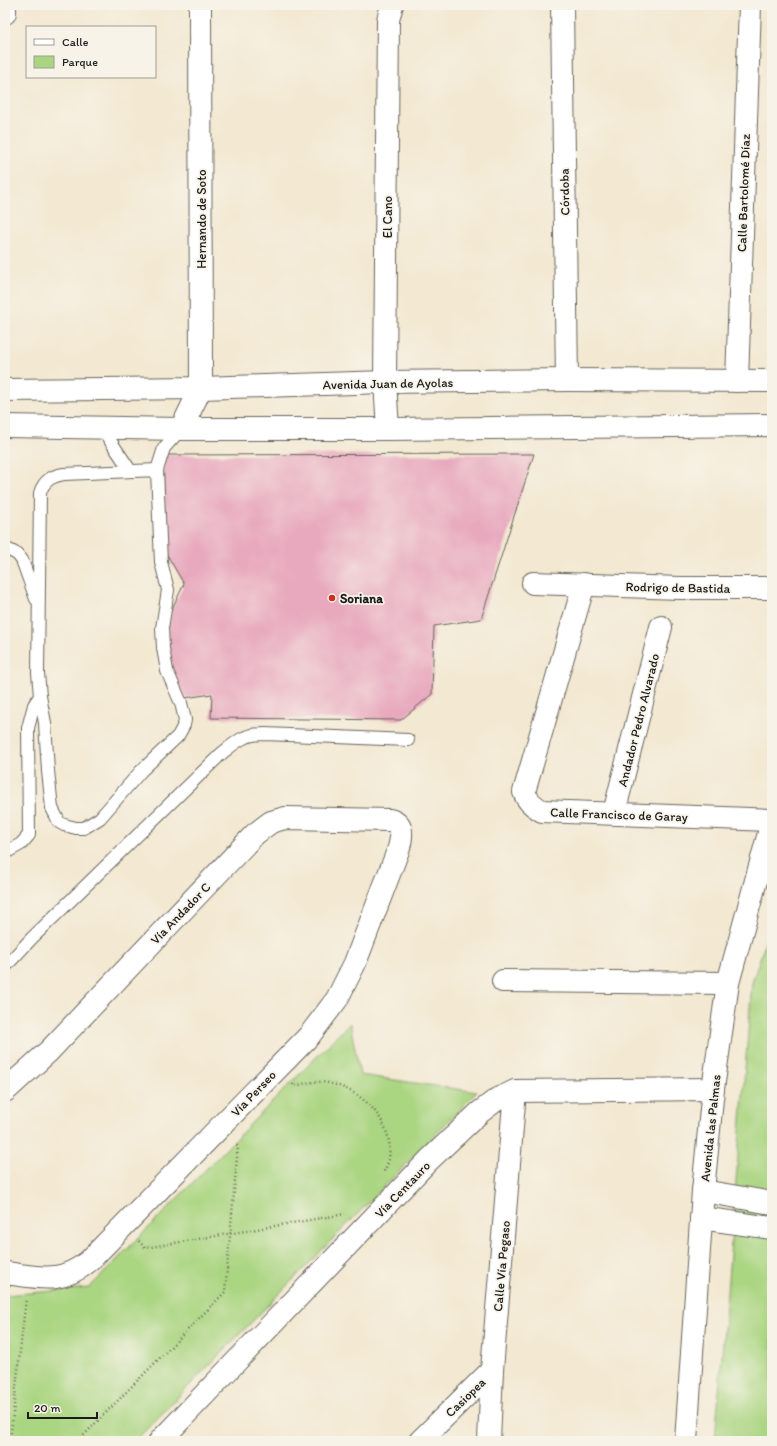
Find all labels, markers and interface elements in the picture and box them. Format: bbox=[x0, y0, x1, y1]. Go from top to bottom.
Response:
legend bbox=[26, 26, 156, 78]
text: Calle bbox=[62, 35, 89, 49]
text: Parque bbox=[62, 55, 98, 69]
street label: Calle Bartolomé Díaz bbox=[734, 134, 753, 252]
street label: Córdoba bbox=[557, 168, 572, 216]
street label: Hernando de Soto bbox=[194, 169, 209, 269]
street label: El Cano bbox=[380, 195, 395, 238]
street label: Avenida Juan de Ayolas bbox=[323, 375, 454, 392]
street label: Rodrigo de Bastida bbox=[625, 579, 731, 596]
place label: Soriana bbox=[340, 591, 383, 606]
marker: Soriana bbox=[327, 593, 337, 603]
street label: Andador Pedro Alvarado bbox=[615, 652, 662, 788]
street label: Calle Francisco de Garay bbox=[550, 805, 688, 824]
street label: Vía Andador C bbox=[147, 879, 213, 947]
street label: Vía Perseo bbox=[228, 1067, 279, 1119]
street label: Avenida las Palmas bbox=[697, 1074, 724, 1182]
street label: Vía Centauro bbox=[372, 1158, 433, 1221]
street label: Calle Vía Pegaso bbox=[490, 1219, 513, 1312]
street label: Casiopea bbox=[442, 1374, 489, 1420]
scale bar bbox=[28, 1394, 97, 1420]
text: 20 m bbox=[34, 1401, 61, 1415]

